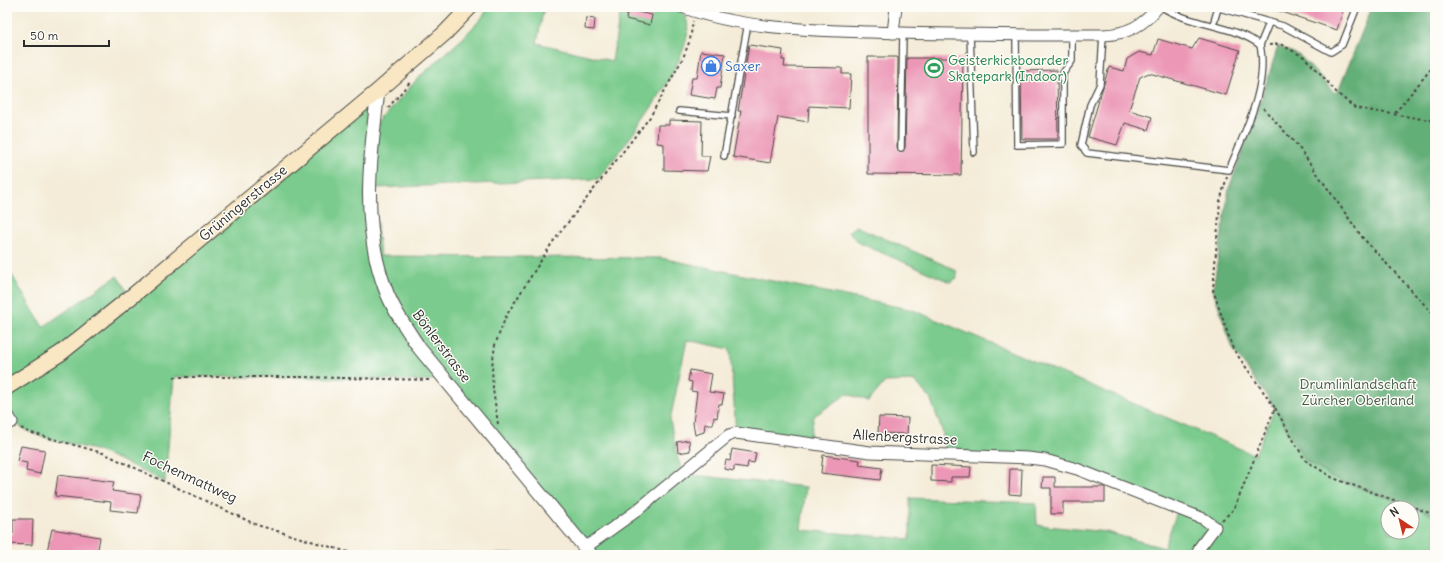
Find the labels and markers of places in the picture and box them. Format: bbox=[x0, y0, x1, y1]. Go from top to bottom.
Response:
place label: Geisterkickboarder Skatepark (Indoor) bbox=[948, 51, 1068, 85]
shop icon: Saxer bbox=[700, 55, 722, 77]
place label: Saxer bbox=[725, 57, 761, 75]
sports icon: Geisterkickboarder Skatepark (Indoor) bbox=[923, 57, 945, 79]

